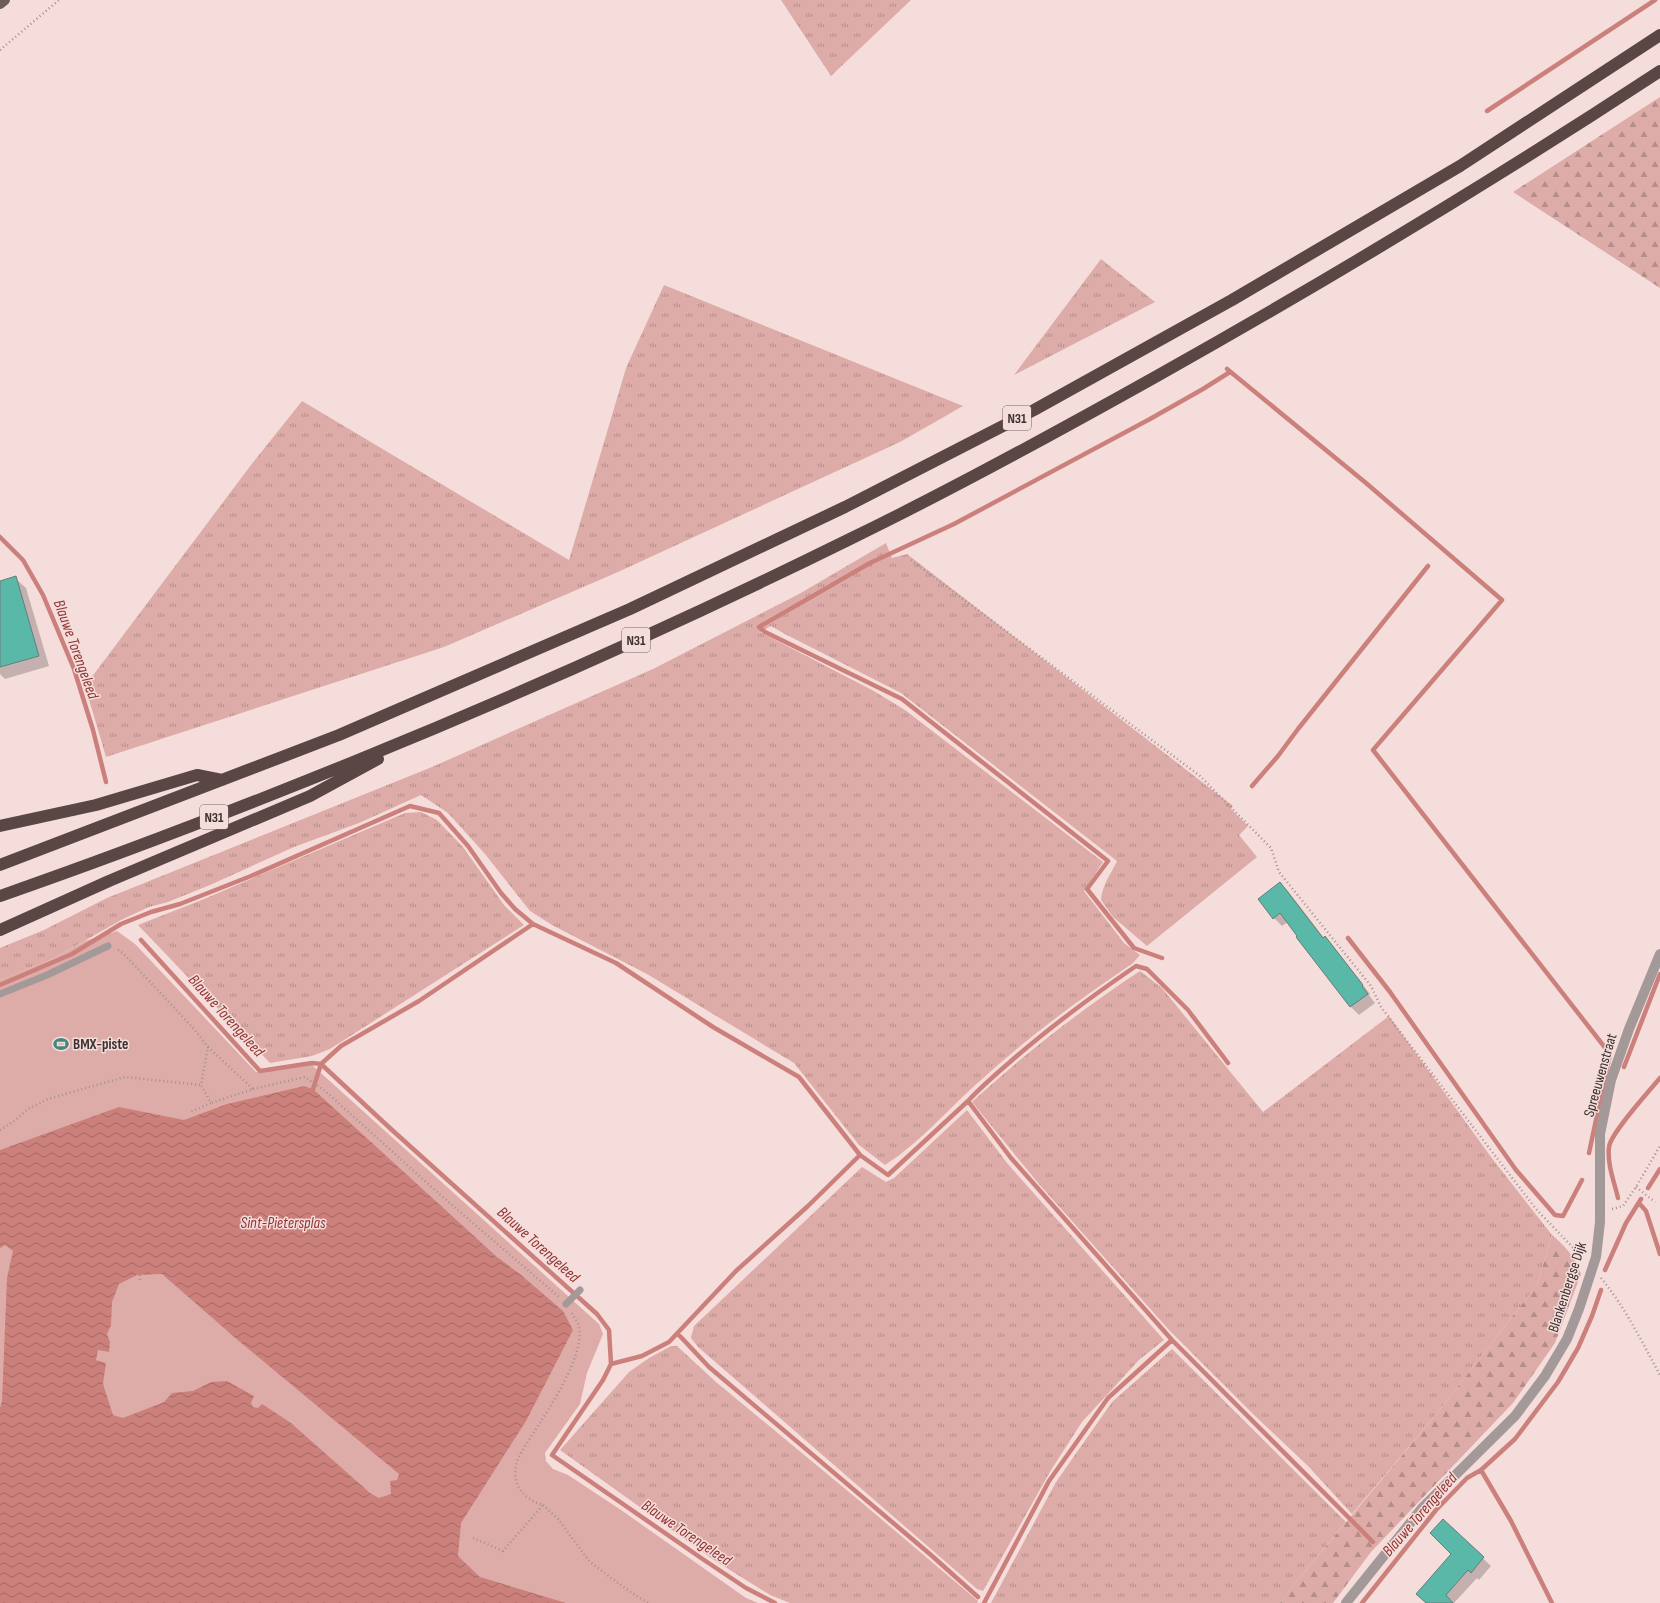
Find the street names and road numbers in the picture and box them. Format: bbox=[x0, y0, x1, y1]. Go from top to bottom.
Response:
road number: N31 bbox=[1003, 406, 1031, 430]
road number: N31 bbox=[622, 628, 650, 652]
road number: N31 bbox=[200, 805, 228, 829]
street label: Spreeuwenstraat bbox=[1579, 1031, 1622, 1119]
street label: Blankenbergse Dijk bbox=[1544, 1239, 1591, 1335]

